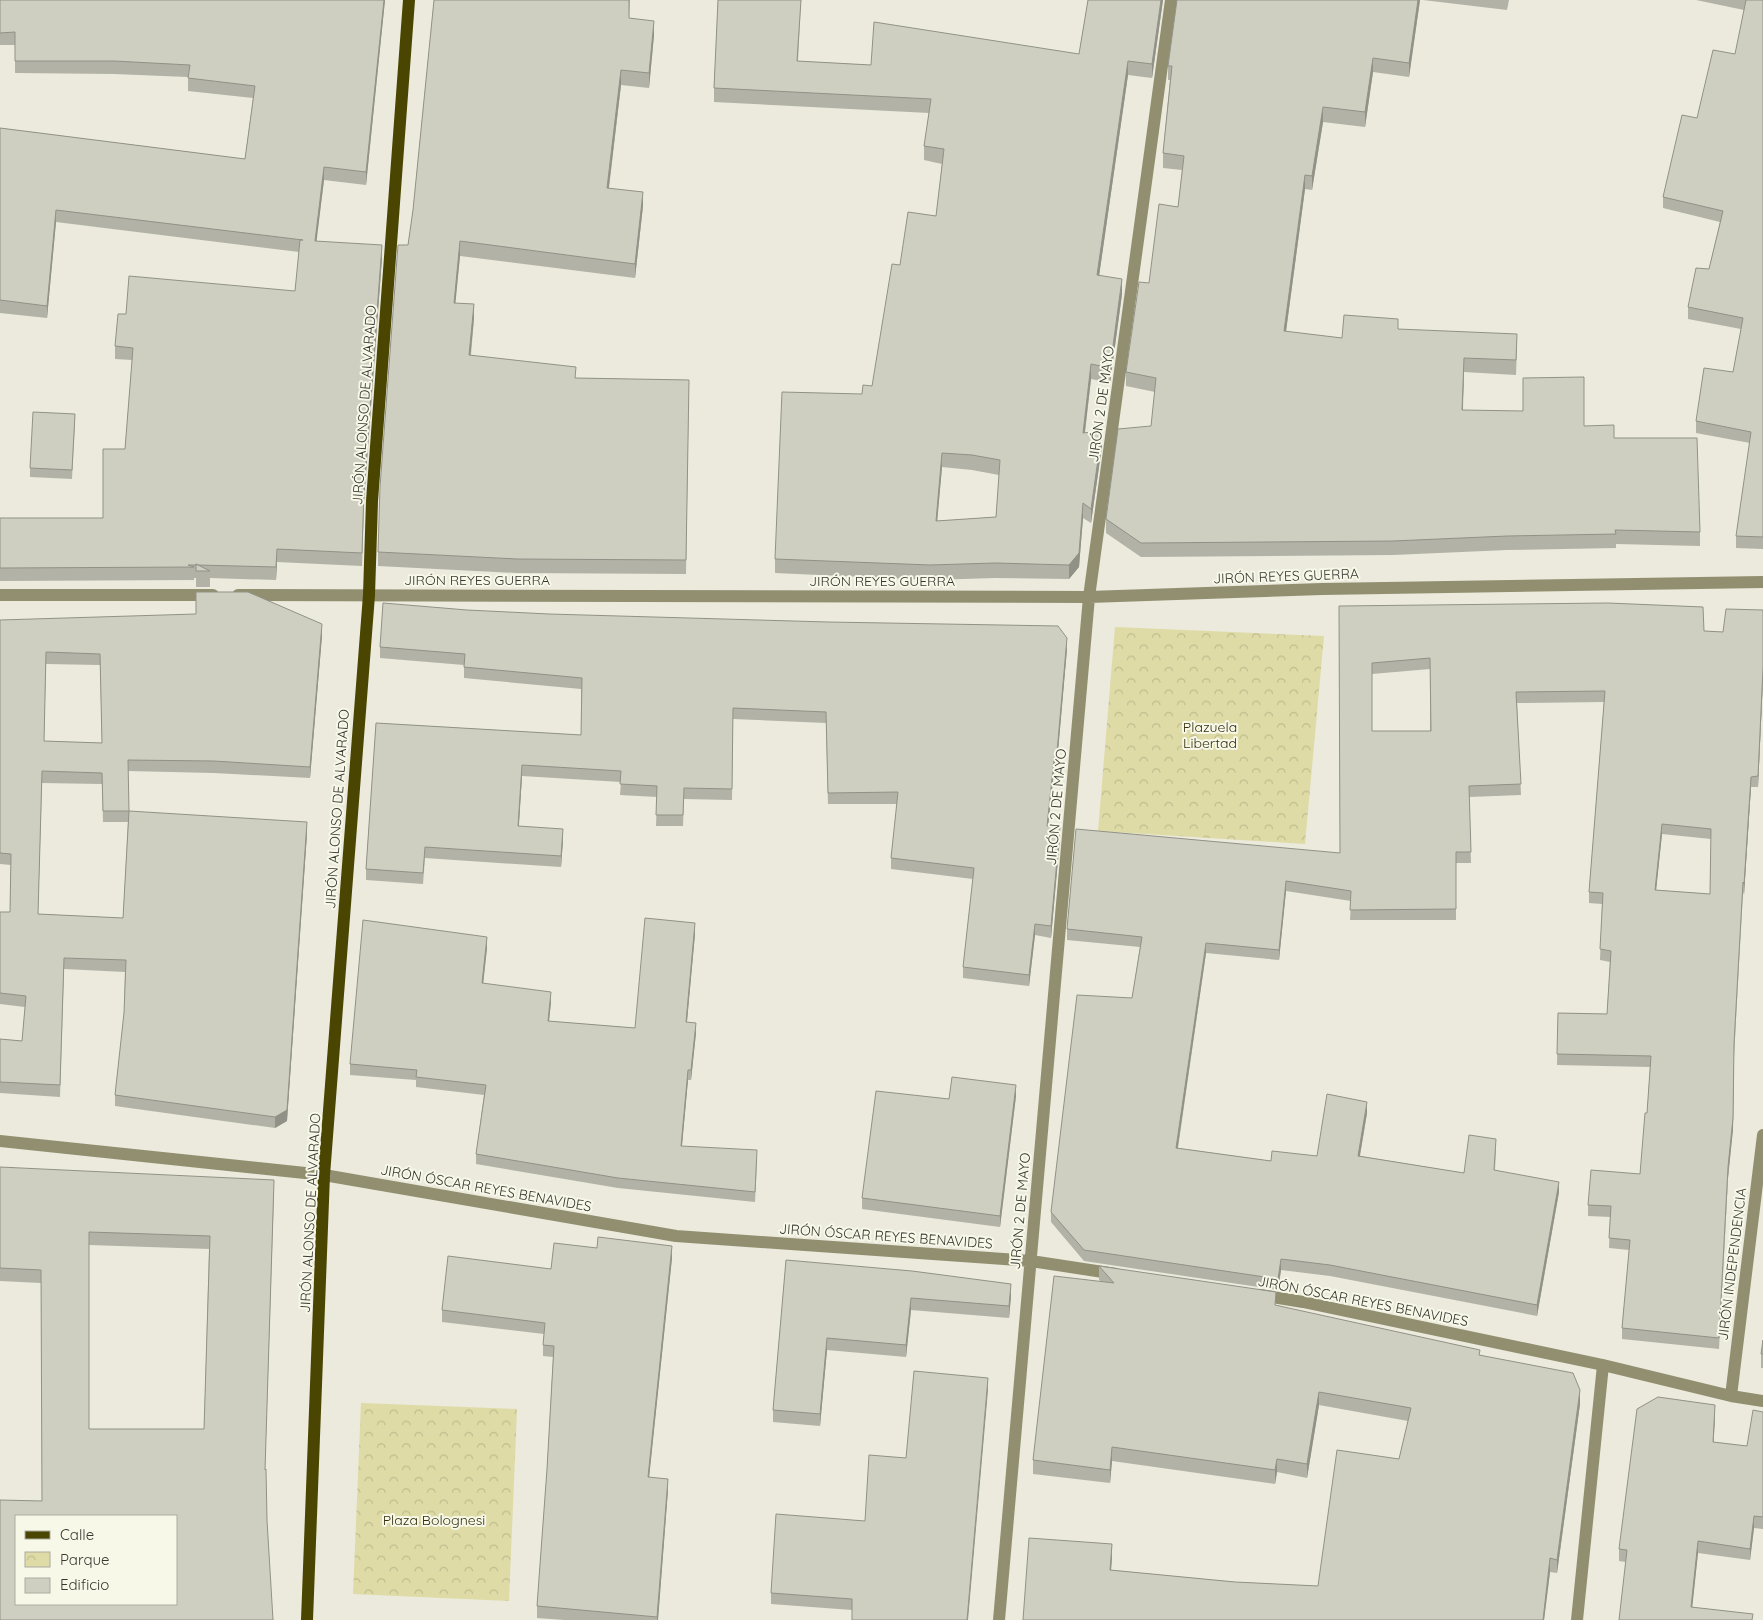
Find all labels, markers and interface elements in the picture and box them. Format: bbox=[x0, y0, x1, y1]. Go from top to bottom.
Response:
street label: JIRÓN ALONSO DE ALVARADO bbox=[348, 304, 380, 505]
street label: JIRÓN 2 DE MAYO bbox=[1084, 344, 1118, 463]
street label: JIRÓN REYES GUERRA bbox=[1213, 564, 1359, 588]
street label: JIRÓN REYES GUERRA bbox=[404, 571, 550, 589]
street label: JIRÓN REYES GUERRA bbox=[809, 572, 955, 590]
street label: JIRÓN ALONSO DE ALVARADO bbox=[321, 708, 353, 909]
park label: Plazuela Libertad bbox=[1183, 718, 1237, 752]
street label: JIRÓN 2 DE MAYO bbox=[1042, 748, 1070, 866]
street label: JIRÓN ALONSO DE ALVARADO bbox=[296, 1112, 324, 1313]
street label: JIRÓN 2 DE MAYO bbox=[1006, 1152, 1034, 1270]
street label: JIRÓN ÓSCAR REYES BENAVIDES bbox=[379, 1161, 593, 1215]
street label: JIRÓN INDEPENDENCIA bbox=[1714, 1187, 1750, 1341]
street label: JIRÓN ÓSCAR REYES BENAVIDES bbox=[779, 1220, 994, 1252]
street label: JIRÓN ÓSCAR REYES BENAVIDES bbox=[1256, 1272, 1470, 1330]
park label: Plaza Bolognesi bbox=[383, 1511, 485, 1529]
legend bbox=[15, 1515, 178, 1605]
text: Calle bbox=[60, 1525, 94, 1544]
text: Parque bbox=[60, 1550, 110, 1569]
text: Edificio bbox=[60, 1575, 109, 1594]

